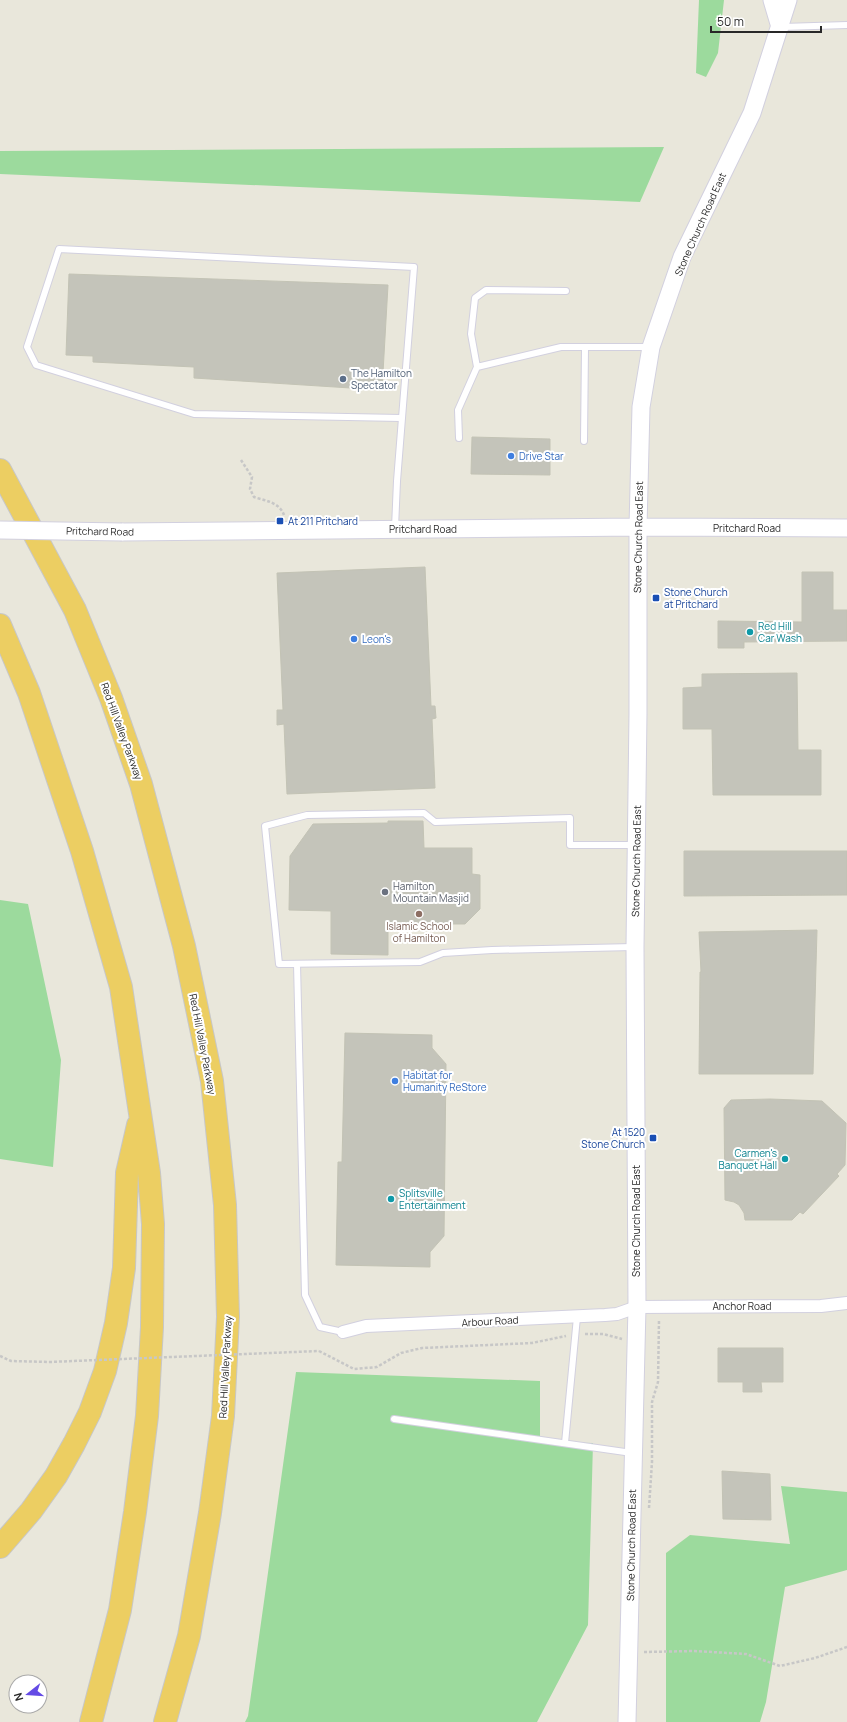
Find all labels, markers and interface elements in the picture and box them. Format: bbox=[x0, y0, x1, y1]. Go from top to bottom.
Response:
scale bar bbox=[711, 8, 821, 34]
text: 50 m bbox=[717, 13, 744, 30]
street label: Stone Church Road East bbox=[671, 170, 729, 278]
place label: The Hamilton Spectator bbox=[351, 366, 412, 392]
marker: The Hamilton Spectator bbox=[338, 374, 348, 384]
place label: Drive Star bbox=[519, 449, 564, 463]
marker: Drive Star bbox=[506, 451, 516, 461]
street label: Stone Church Road East bbox=[630, 481, 646, 593]
place label: At 211 Pritchard bbox=[288, 514, 358, 528]
marker: At 211 Pritchard bbox=[275, 516, 285, 526]
street label: Pritchard Road bbox=[713, 521, 781, 535]
street label: Pritchard Road bbox=[389, 522, 457, 536]
street label: Pritchard Road bbox=[66, 523, 134, 539]
place label: Stone Church at Pritchard bbox=[664, 585, 728, 611]
marker: Stone Church at Pritchard bbox=[651, 593, 661, 603]
place label: Red Hill Car Wash bbox=[758, 619, 802, 645]
marker: Red Hill Car Wash bbox=[745, 627, 755, 637]
place label: Leon's bbox=[362, 632, 391, 646]
marker: Leon's bbox=[349, 634, 359, 644]
street label: Red Hill Valley Parkway bbox=[98, 680, 146, 782]
street label: Stone Church Road East bbox=[628, 805, 644, 917]
place label: Hamilton Mountain Masjid bbox=[393, 879, 469, 905]
marker: Hamilton Mountain Masjid bbox=[380, 887, 390, 897]
marker: Islamic School of Hamilton bbox=[414, 909, 424, 919]
place label: Islamic School of Hamilton bbox=[386, 919, 452, 945]
street label: Red Hill Valley Parkway bbox=[186, 992, 220, 1096]
place label: Habitat for Humanity ReStore bbox=[403, 1068, 487, 1094]
marker: Habitat for Humanity ReStore bbox=[390, 1076, 400, 1086]
place label: At 1520 Stone Church bbox=[581, 1125, 645, 1151]
marker: At 1520 Stone Church bbox=[648, 1133, 658, 1143]
place label: Carmen's Banquet Hall bbox=[719, 1146, 777, 1172]
marker: Carmen's Banquet Hall bbox=[780, 1154, 790, 1164]
street label: Stone Church Road East bbox=[629, 1165, 643, 1277]
place label: Splitsville Entertainment bbox=[399, 1186, 466, 1212]
marker: Splitsville Entertainment bbox=[386, 1194, 396, 1204]
street label: Anchor Road bbox=[713, 1299, 772, 1313]
street label: Arbour Road bbox=[461, 1313, 519, 1329]
street label: Red Hill Valley Parkway bbox=[215, 1315, 235, 1419]
street label: Stone Church Road East bbox=[623, 1489, 639, 1601]
north arrow bbox=[8, 1674, 48, 1714]
text: N bbox=[10, 1691, 26, 1703]

